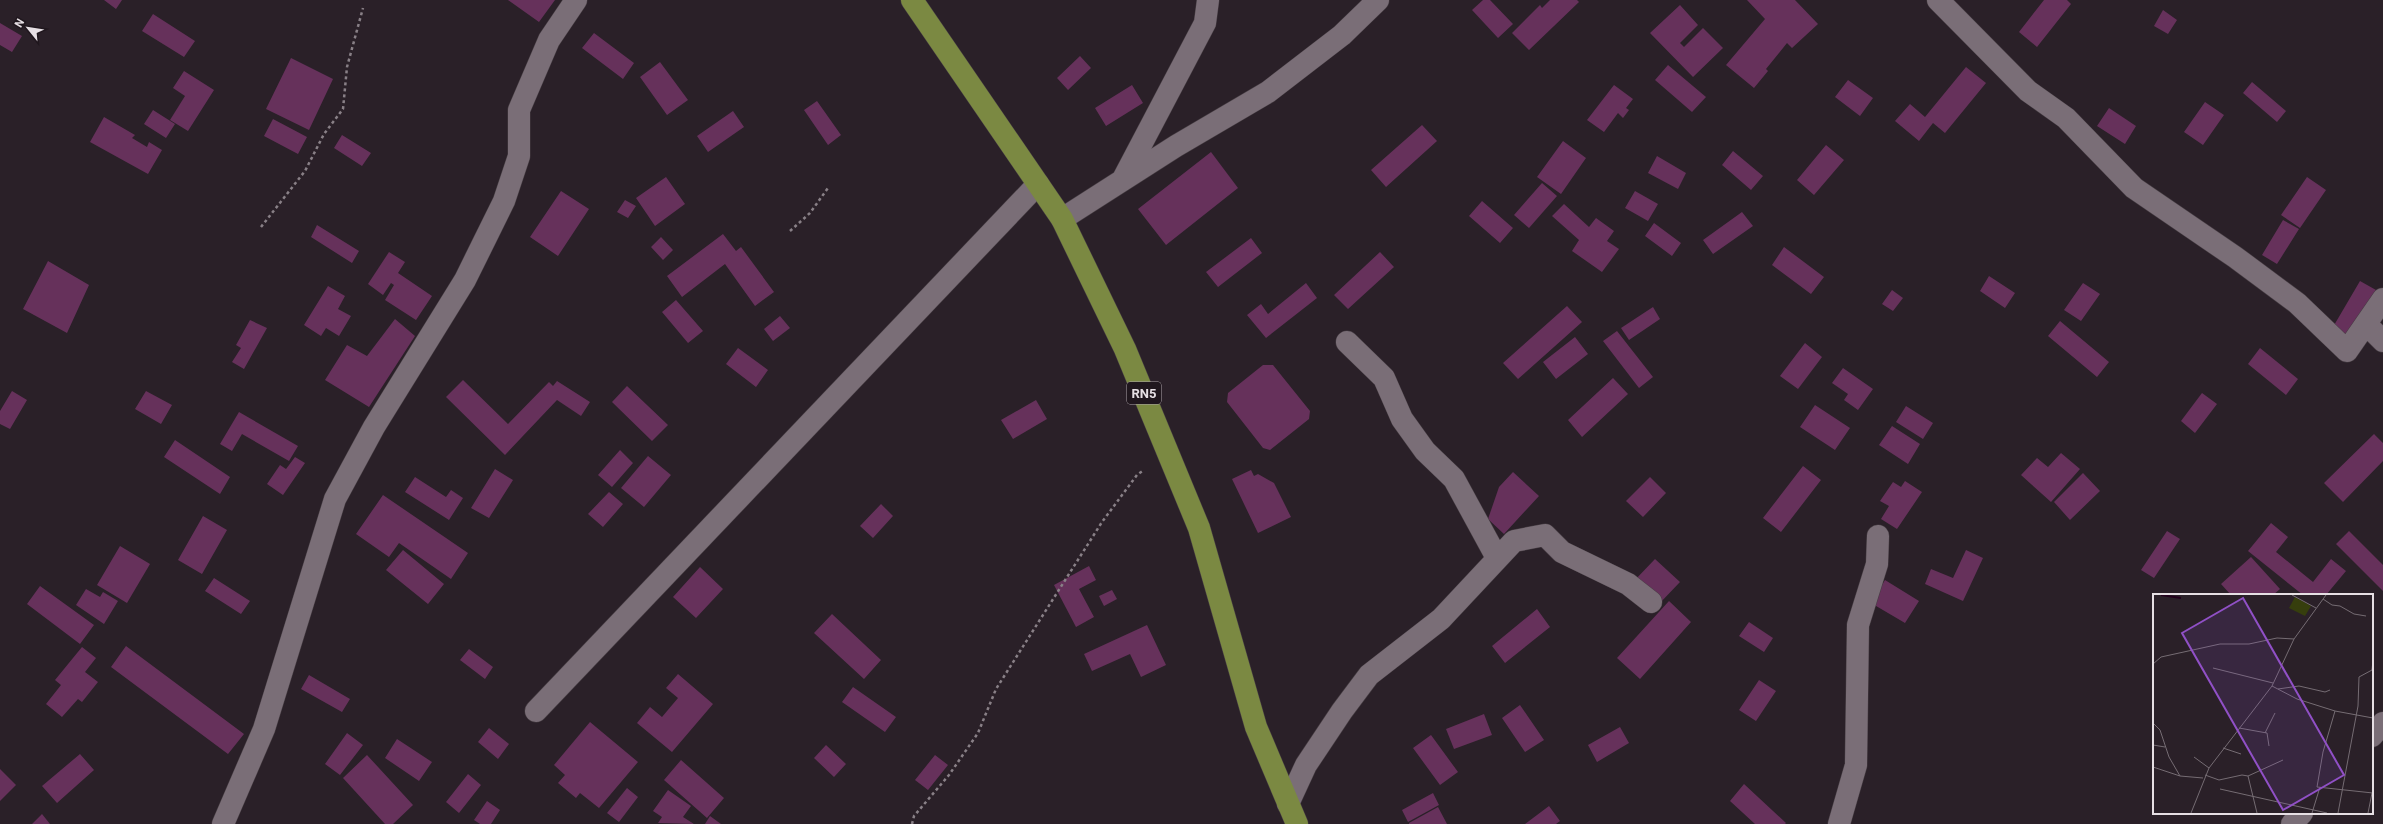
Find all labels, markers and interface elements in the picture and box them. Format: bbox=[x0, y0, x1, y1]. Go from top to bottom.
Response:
north arrow bbox=[8, 8, 48, 48]
text: N bbox=[12, 16, 27, 30]
road number: RN5 bbox=[1127, 382, 1161, 404]
inset map bbox=[2153, 594, 2373, 814]

